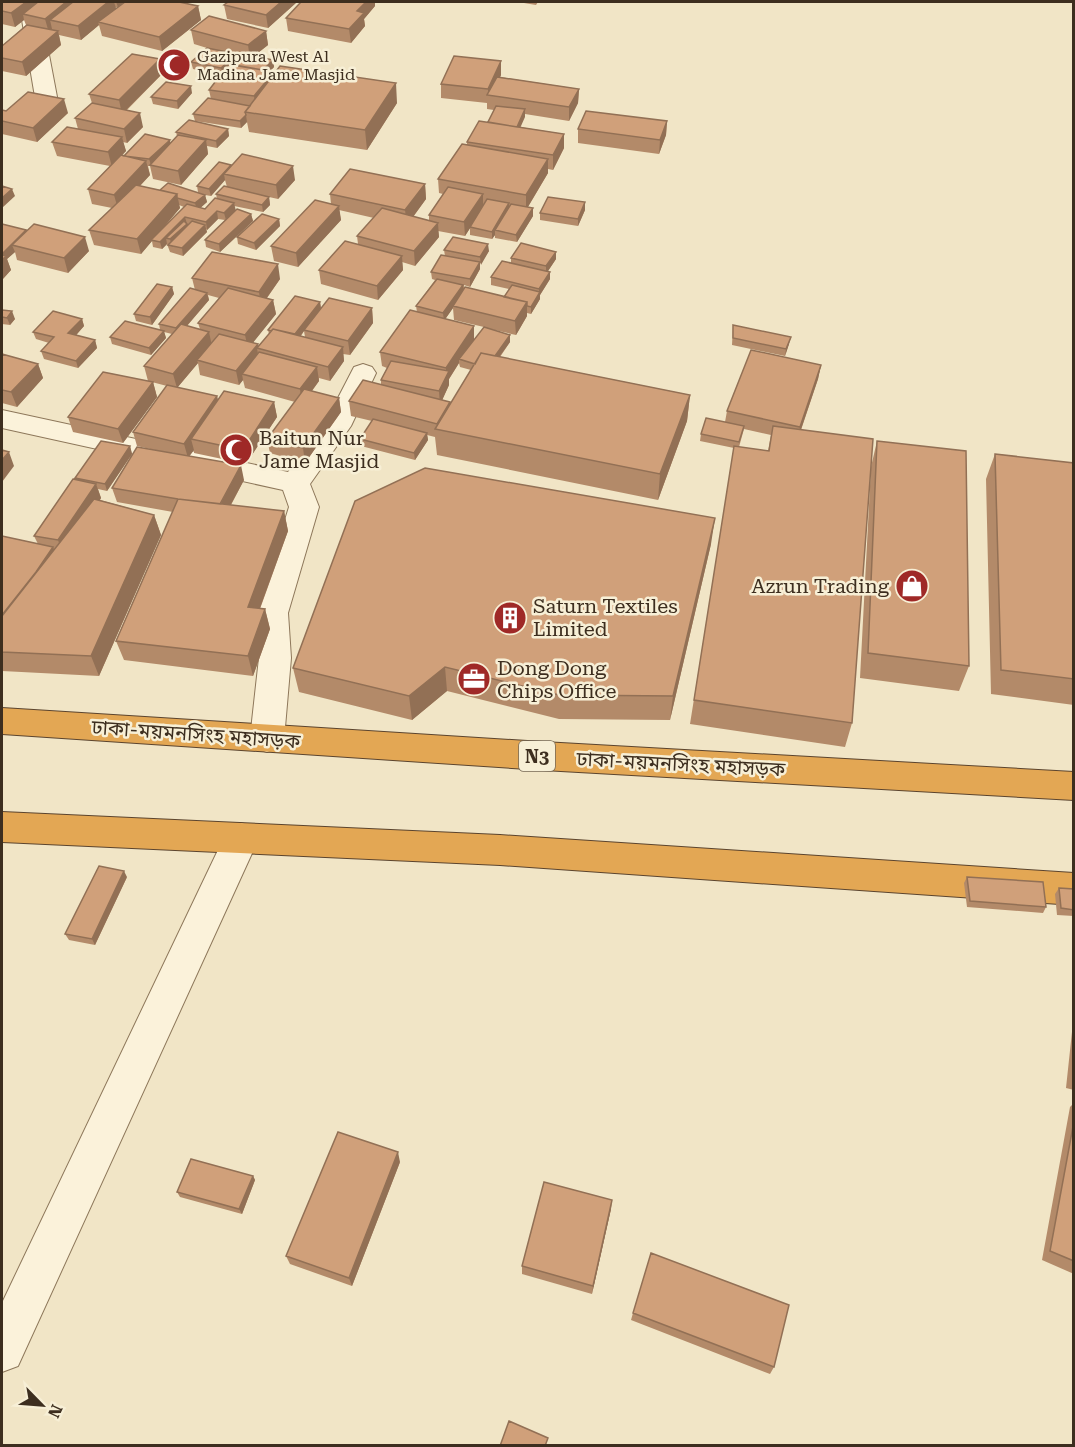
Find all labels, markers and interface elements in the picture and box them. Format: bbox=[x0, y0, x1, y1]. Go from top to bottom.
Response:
mosque icon: Gazipura West Al Madina Jame Masjid bbox=[156, 47, 192, 83]
place label: Gazipura West Al Madina Jame Masjid bbox=[197, 47, 355, 84]
place label: Baitun Nur Jame Masjid bbox=[259, 426, 379, 473]
mosque icon: Baitun Nur Jame Masjid bbox=[218, 432, 254, 468]
shop icon: Azrun Trading bbox=[894, 568, 930, 604]
place label: Azrun Trading bbox=[751, 574, 890, 598]
place label: Saturn Textiles Limited bbox=[533, 594, 678, 641]
building icon: Saturn Textiles Limited bbox=[492, 600, 528, 636]
place label: Dong Dong Chips Office bbox=[497, 656, 616, 703]
office icon: Dong Dong Chips Office bbox=[456, 661, 492, 697]
street label: ঢাকা-ময়মনসিংহ মহাসড়ক bbox=[90, 715, 302, 753]
road number: N3 bbox=[519, 741, 555, 771]
street label: ঢাকা-ময়মনসিংহ মহাসড়ক bbox=[575, 746, 787, 781]
north arrow bbox=[12, 1375, 72, 1435]
text: N bbox=[44, 1402, 66, 1421]

